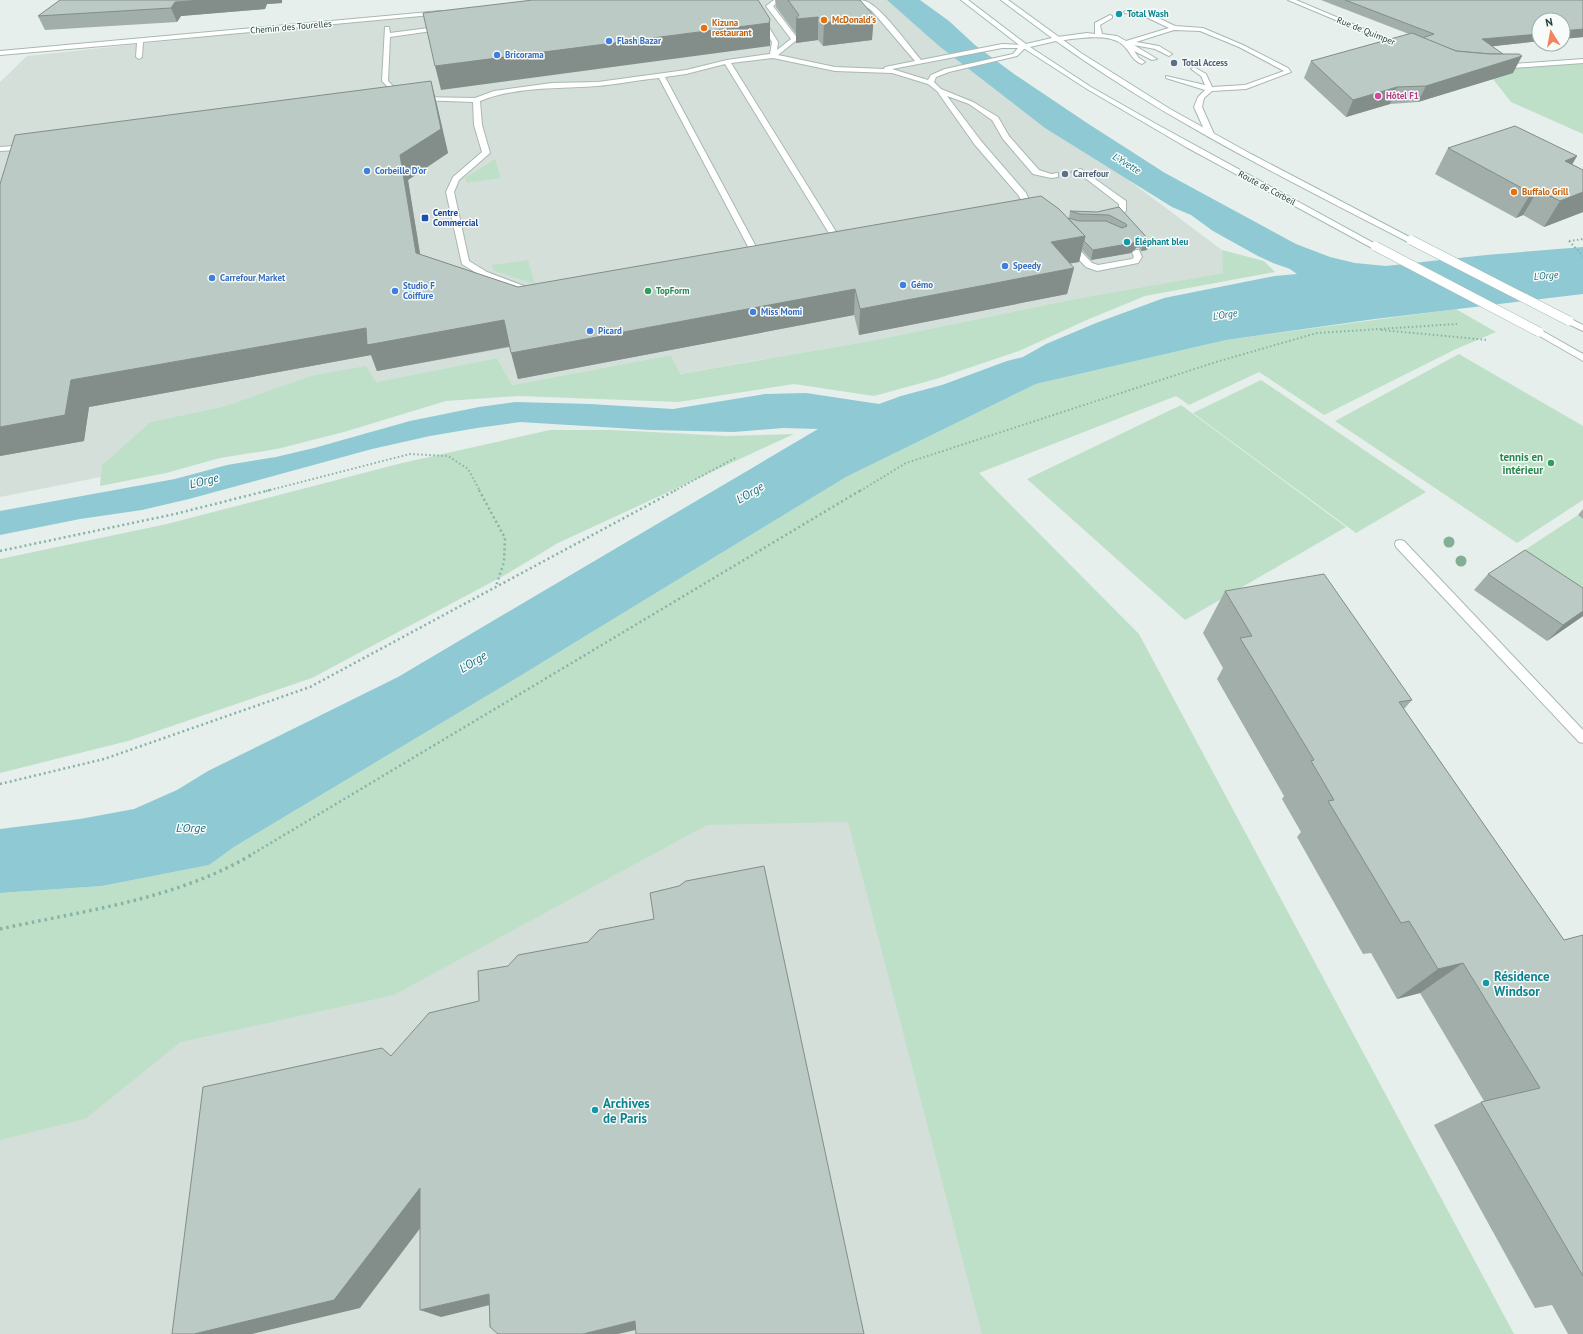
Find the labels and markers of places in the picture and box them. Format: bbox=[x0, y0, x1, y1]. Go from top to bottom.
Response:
place label: Total Wash bbox=[1127, 8, 1169, 19]
marker: Total Wash bbox=[1114, 9, 1124, 19]
place label: McDonald's bbox=[832, 14, 876, 25]
marker: McDonald's bbox=[819, 15, 829, 25]
place label: Kizuna restaurant bbox=[712, 17, 753, 38]
marker: Kizuna restaurant bbox=[699, 23, 709, 33]
place label: Flash Bazar bbox=[617, 35, 662, 46]
marker: Flash Bazar bbox=[604, 36, 614, 46]
place label: Bricorama bbox=[505, 49, 544, 60]
marker: Bricorama bbox=[492, 50, 502, 60]
place label: Total Access bbox=[1182, 57, 1228, 68]
marker: Total Access bbox=[1169, 58, 1179, 68]
place label: Hôtel F1 bbox=[1386, 90, 1419, 101]
marker: Hôtel F1 bbox=[1373, 91, 1383, 101]
place label: Corbeille D'or bbox=[375, 165, 427, 176]
marker: Corbeille D'or bbox=[362, 166, 372, 176]
place label: Carrefour bbox=[1073, 168, 1110, 179]
marker: Carrefour bbox=[1060, 169, 1070, 179]
place label: Buffalo Grill bbox=[1522, 186, 1569, 197]
marker: Buffalo Grill bbox=[1509, 187, 1519, 197]
place label: Centre Commercial bbox=[433, 207, 479, 228]
marker: Centre Commercial bbox=[420, 213, 430, 223]
place label: Éléphant bleu bbox=[1135, 236, 1189, 247]
marker: Éléphant bleu bbox=[1122, 237, 1132, 247]
place label: Speedy bbox=[1013, 260, 1042, 271]
marker: Speedy bbox=[1000, 261, 1010, 271]
place label: Carrefour Market bbox=[220, 272, 286, 283]
marker: Carrefour Market bbox=[207, 273, 217, 283]
place label: Gémo bbox=[911, 279, 933, 290]
place label: Studio F Coiffure bbox=[403, 280, 435, 301]
marker: Gémo bbox=[898, 280, 908, 290]
place label: TopForm bbox=[656, 285, 689, 296]
marker: Studio F Coiffure bbox=[390, 286, 400, 296]
marker: TopForm bbox=[643, 286, 653, 296]
place label: Miss Momi bbox=[761, 306, 802, 317]
marker: Miss Momi bbox=[748, 307, 758, 317]
place label: Picard bbox=[598, 325, 622, 336]
marker: Picard bbox=[585, 326, 595, 336]
place label: tennis en intérieur bbox=[1500, 450, 1543, 477]
marker: tennis en intérieur bbox=[1546, 458, 1556, 468]
place label: Résidence Windsor bbox=[1494, 968, 1550, 1000]
marker: Résidence Windsor bbox=[1481, 978, 1491, 988]
place label: Archives de Paris bbox=[603, 1095, 650, 1127]
marker: Archives de Paris bbox=[590, 1105, 600, 1115]

